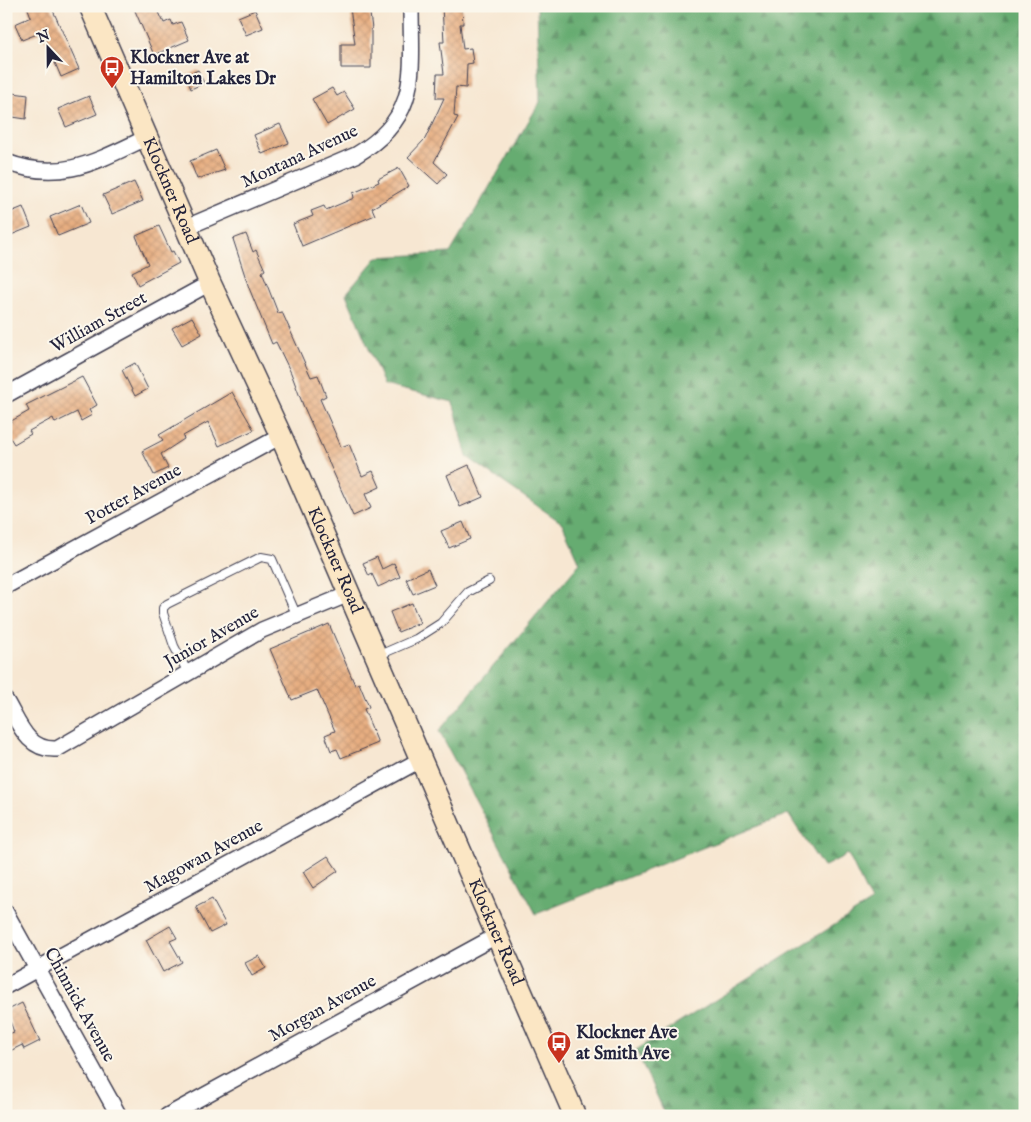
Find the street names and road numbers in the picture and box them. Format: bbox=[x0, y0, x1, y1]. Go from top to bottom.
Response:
street label: Montana Avenue bbox=[238, 120, 362, 194]
street label: Klockner Road bbox=[137, 134, 203, 248]
street label: William Street bbox=[47, 287, 151, 359]
street label: Potter Avenue bbox=[82, 459, 186, 531]
street label: Klockner Road bbox=[302, 503, 368, 618]
street label: Junior Avenue bbox=[159, 602, 264, 675]
street label: Magowan Avenue bbox=[141, 815, 267, 899]
street label: Klockner Road bbox=[462, 875, 529, 989]
street label: Chinnick Avenue bbox=[38, 944, 120, 1066]
street label: Morgan Avenue bbox=[265, 970, 381, 1048]

